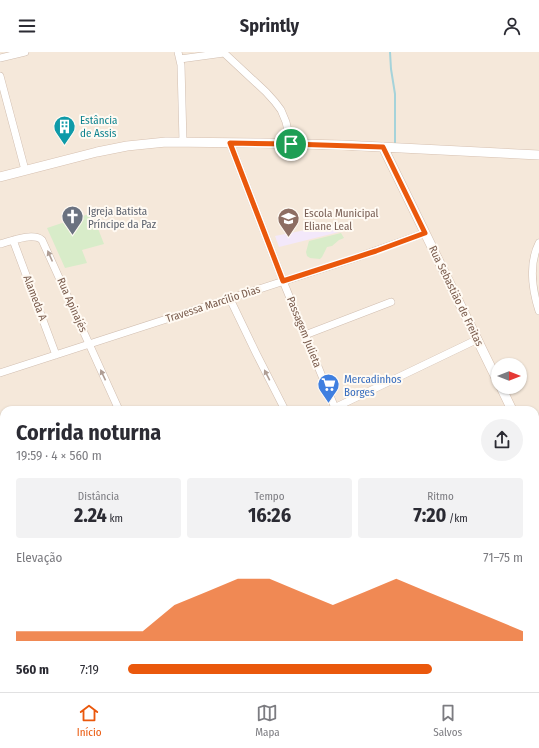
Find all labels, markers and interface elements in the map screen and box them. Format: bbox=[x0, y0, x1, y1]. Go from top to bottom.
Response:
icon: menu bbox=[16, 15, 38, 37]
text: Sprintly bbox=[240, 15, 299, 37]
icon: person bbox=[501, 15, 523, 37]
building icon: Estância de Assis bbox=[52, 113, 78, 146]
place label: Estância de Assis bbox=[80, 114, 117, 140]
pin bbox=[274, 127, 308, 161]
icon: arrive bbox=[280, 133, 302, 155]
church icon: Igreja Batista Príncipe da Paz bbox=[60, 204, 86, 237]
place label: Igreja Batista Príncipe da Paz bbox=[88, 205, 157, 231]
school or university icon: Escola Municipal Eliane Leal bbox=[276, 206, 302, 239]
place label: Escola Municipal Eliane Leal bbox=[304, 207, 379, 233]
street label: Rua Sebastião de Freitas bbox=[426, 244, 486, 349]
one-way arrow bbox=[47, 250, 53, 261]
street label: Alameda A bbox=[20, 273, 50, 323]
street label: Rua Apinajés bbox=[54, 276, 90, 334]
street label: Travessa Marcílio Dias bbox=[164, 283, 262, 325]
street label: Passagem Julieta bbox=[284, 295, 324, 369]
north arrow bbox=[491, 358, 527, 394]
map controls bbox=[491, 358, 527, 394]
one-way arrow bbox=[100, 369, 106, 380]
one-way arrow bbox=[264, 370, 270, 381]
supermarket icon: Mercadinhos Borges bbox=[316, 372, 342, 405]
place label: Mercadinhos Borges bbox=[344, 373, 402, 399]
text: Corrida noturna bbox=[16, 419, 161, 446]
button: share bbox=[481, 419, 523, 461]
text: 19:59 · 4 × 560 m bbox=[16, 448, 102, 463]
text: Distância bbox=[78, 490, 119, 503]
text: Tempo bbox=[254, 490, 285, 503]
text: Ritmo bbox=[427, 490, 454, 503]
text: 2.24 bbox=[74, 503, 107, 527]
text: 16:26 bbox=[248, 503, 291, 527]
text: 7:20 bbox=[413, 503, 446, 527]
text: km bbox=[107, 512, 123, 525]
text: /km bbox=[446, 512, 468, 525]
text: Elevação bbox=[16, 550, 62, 565]
text: 71–75 m bbox=[483, 550, 523, 565]
text: 560 m bbox=[16, 662, 49, 677]
text: 7:19 bbox=[80, 662, 99, 677]
tab: Início bbox=[77, 702, 102, 739]
tab: Mapa bbox=[255, 702, 280, 739]
tab: Salvos bbox=[433, 702, 462, 739]

